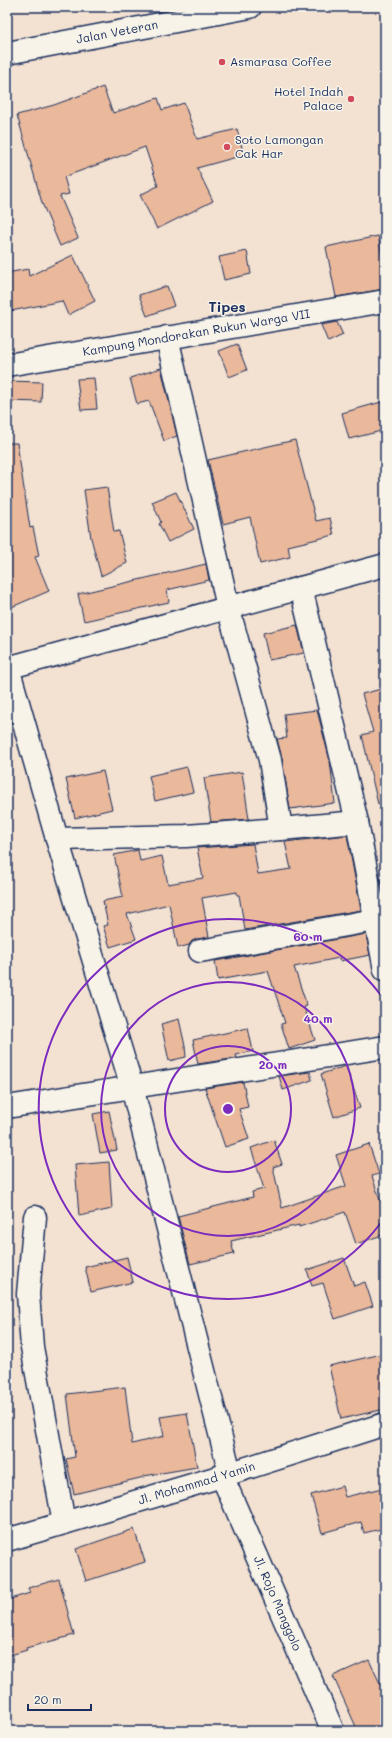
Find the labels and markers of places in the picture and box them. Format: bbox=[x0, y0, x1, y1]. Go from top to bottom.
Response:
place label: Asmarasa Coffee bbox=[230, 53, 332, 69]
marker: Asmarasa Coffee bbox=[217, 57, 227, 67]
place label: Hotel Indah Palace bbox=[274, 83, 343, 113]
marker: Hotel Indah Palace bbox=[346, 94, 356, 104]
place label: Soto Lamongan Cak Har bbox=[235, 131, 323, 161]
marker: Soto Lamongan Cak Har bbox=[222, 142, 232, 152]
centre of rings bbox=[221, 1102, 235, 1116]

